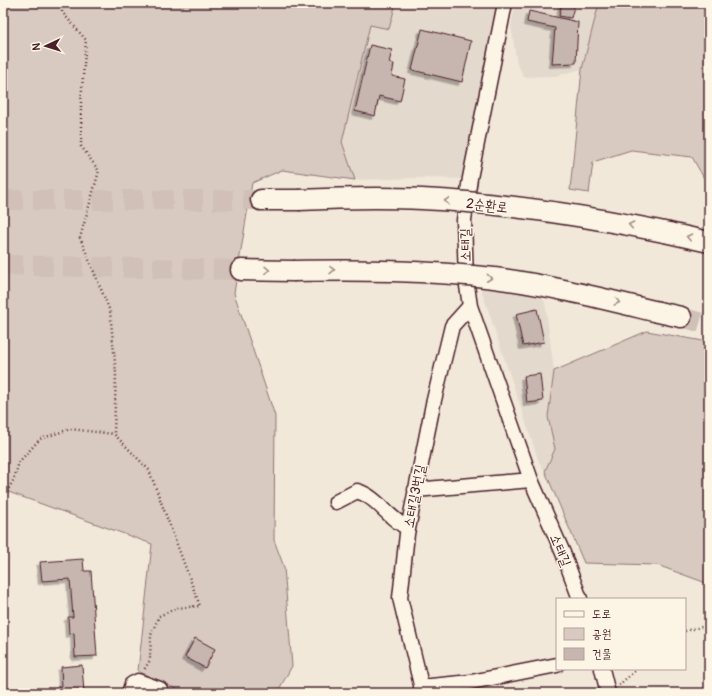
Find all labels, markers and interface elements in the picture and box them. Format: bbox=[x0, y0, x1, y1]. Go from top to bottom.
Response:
north arrow bbox=[26, 26, 66, 66]
text: N bbox=[30, 42, 43, 51]
street label: 2순환로 bbox=[465, 195, 509, 216]
one-way arrow bbox=[443, 197, 450, 206]
one-way arrow bbox=[628, 221, 634, 230]
street label: 소태길 bbox=[457, 227, 474, 262]
one-way arrow bbox=[686, 234, 692, 242]
one-way arrow bbox=[264, 266, 270, 275]
one-way arrow bbox=[329, 266, 335, 275]
one-way arrow bbox=[486, 273, 492, 282]
one-way arrow bbox=[613, 297, 620, 306]
street label: 소태길3번길 bbox=[400, 462, 429, 529]
street label: 소태길 bbox=[546, 531, 575, 570]
legend bbox=[556, 598, 686, 670]
text: 도로 bbox=[592, 607, 611, 622]
text: 공원 bbox=[592, 627, 611, 642]
text: 건물 bbox=[592, 647, 612, 662]

